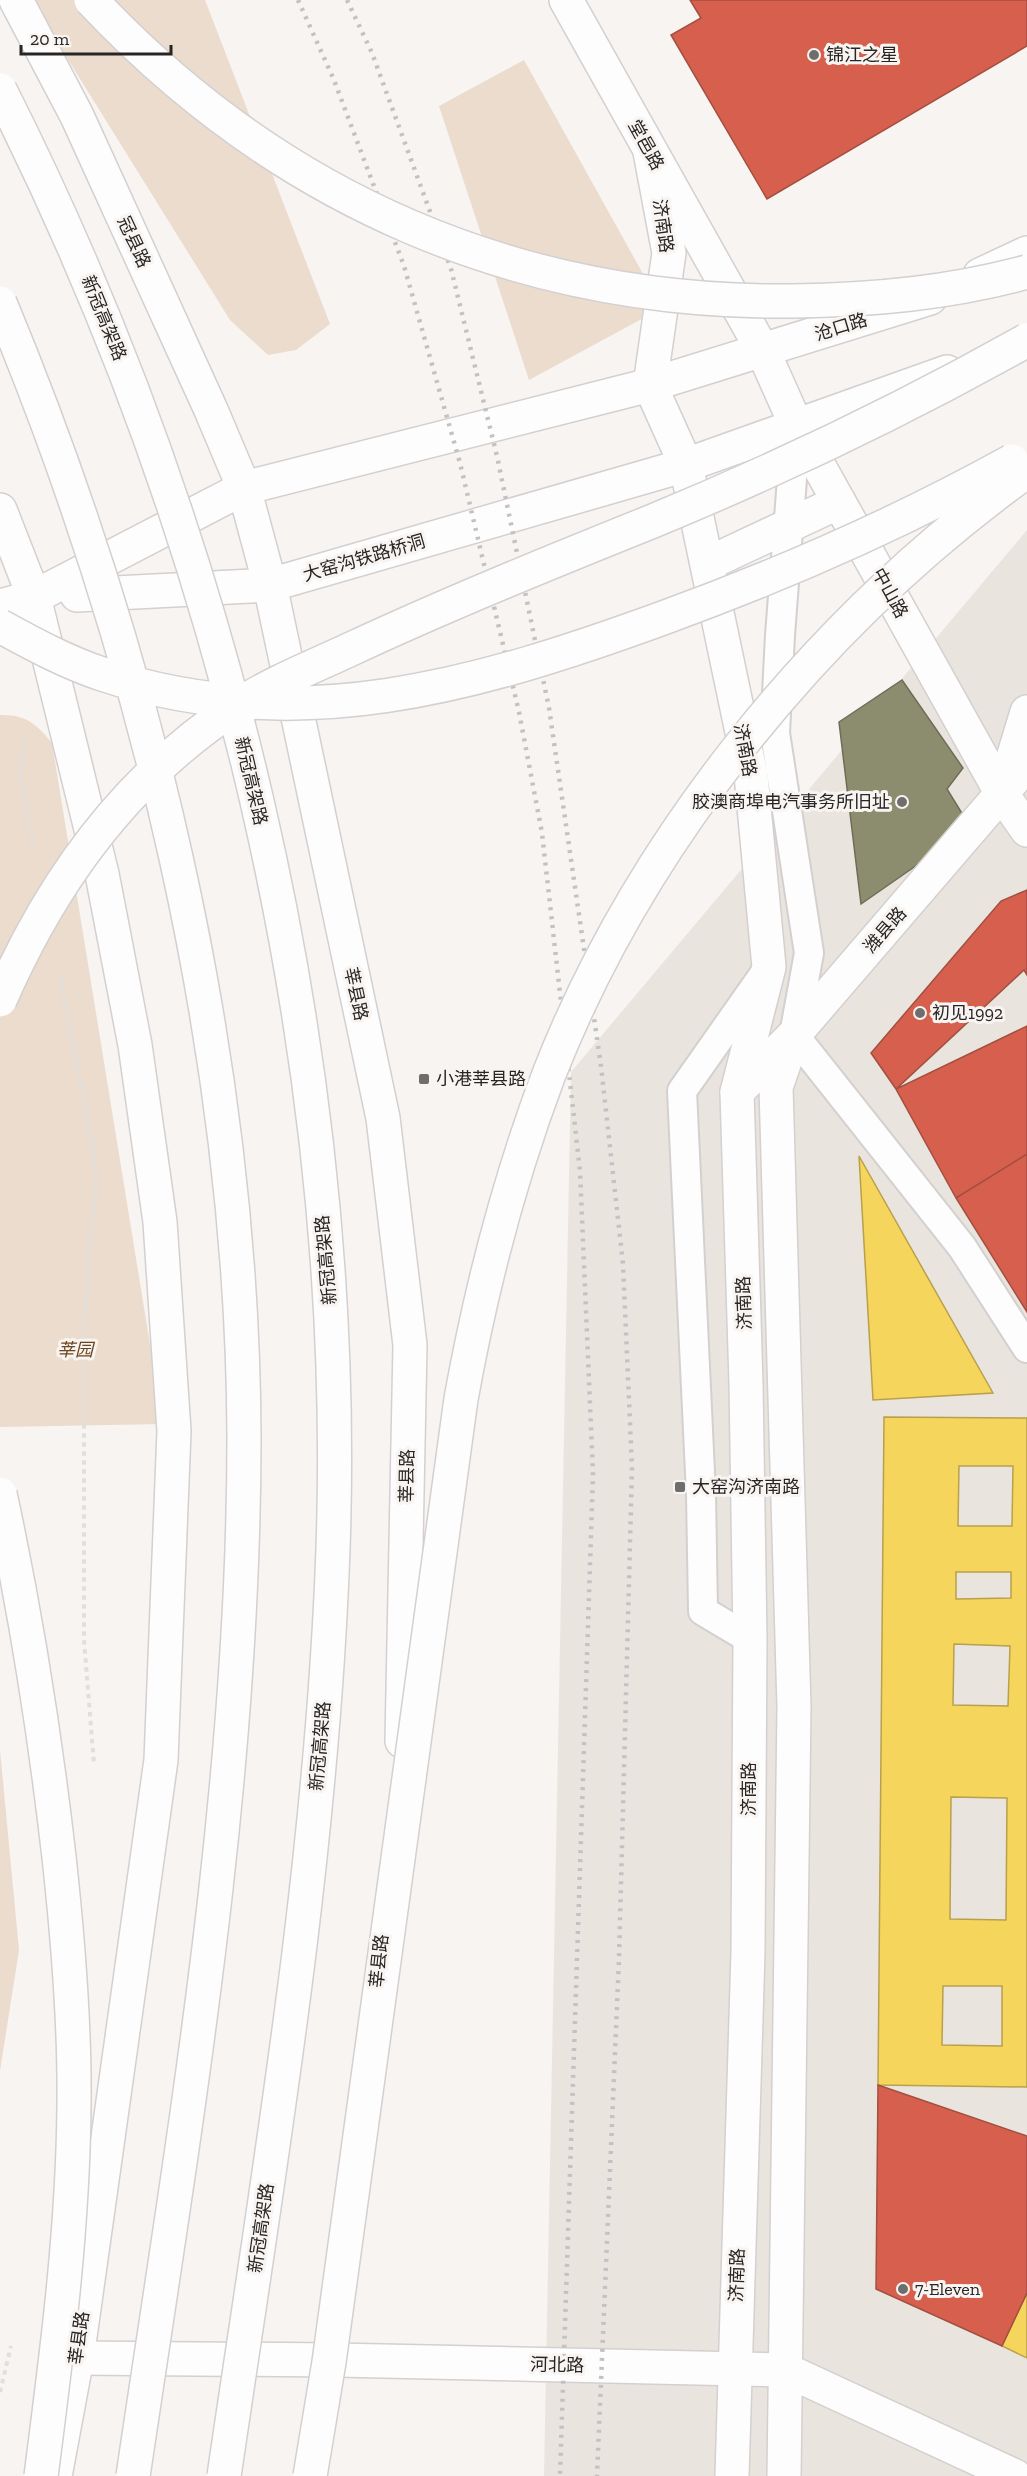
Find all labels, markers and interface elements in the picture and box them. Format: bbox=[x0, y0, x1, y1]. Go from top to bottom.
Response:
scale bar bbox=[21, 18, 171, 56]
text: 20 m bbox=[30, 28, 70, 50]
place label: 锦江之星 bbox=[826, 44, 898, 66]
marker: 锦江之星 bbox=[807, 48, 821, 62]
street label: 堂邑路 bbox=[623, 116, 669, 174]
street label: 济南路 bbox=[648, 198, 678, 254]
street label: 冠县路 bbox=[113, 213, 155, 271]
street label: 新冠高架路 bbox=[77, 272, 131, 364]
street label: 沧口路 bbox=[812, 309, 870, 345]
street label: 大窑沟铁路桥洞 bbox=[300, 530, 428, 586]
street label: 中山路 bbox=[867, 564, 913, 622]
street label: 济南路 bbox=[729, 721, 761, 779]
street label: 新冠高架路 bbox=[230, 735, 272, 827]
place label: 胶澳商埠电汽事务所旧址 bbox=[692, 791, 890, 813]
marker: 胶澳商埠电汽事务所旧址 bbox=[895, 795, 909, 809]
street label: 潍县路 bbox=[859, 902, 911, 958]
street label: 莘县路 bbox=[340, 965, 372, 1023]
place label: 初见1992 bbox=[932, 1002, 1003, 1024]
marker: 初见1992 bbox=[913, 1006, 927, 1020]
place label: 小港莘县路 bbox=[436, 1068, 526, 1090]
marker: 小港莘县路 bbox=[417, 1072, 431, 1086]
street label: 新冠高架路 bbox=[311, 1214, 341, 1306]
street label: 济南路 bbox=[732, 1276, 756, 1330]
park label: 莘园 bbox=[57, 1339, 96, 1361]
street label: 莘县路 bbox=[396, 1449, 418, 1503]
place label: 大窑沟济南路 bbox=[692, 1476, 800, 1498]
marker: 大窑沟济南路 bbox=[673, 1480, 687, 1494]
street label: 新冠高架路 bbox=[305, 1700, 335, 1792]
street label: 济南路 bbox=[738, 1762, 760, 1816]
street label: 莘县路 bbox=[365, 1933, 393, 1989]
street label: 新冠高架路 bbox=[244, 2182, 278, 2274]
street label: 济南路 bbox=[725, 2248, 749, 2302]
place label: 7-Eleven bbox=[915, 2278, 981, 2300]
marker: 7-Eleven bbox=[896, 2282, 910, 2296]
street label: 莘县路 bbox=[64, 2310, 94, 2366]
street label: 河北路 bbox=[530, 2354, 584, 2376]

